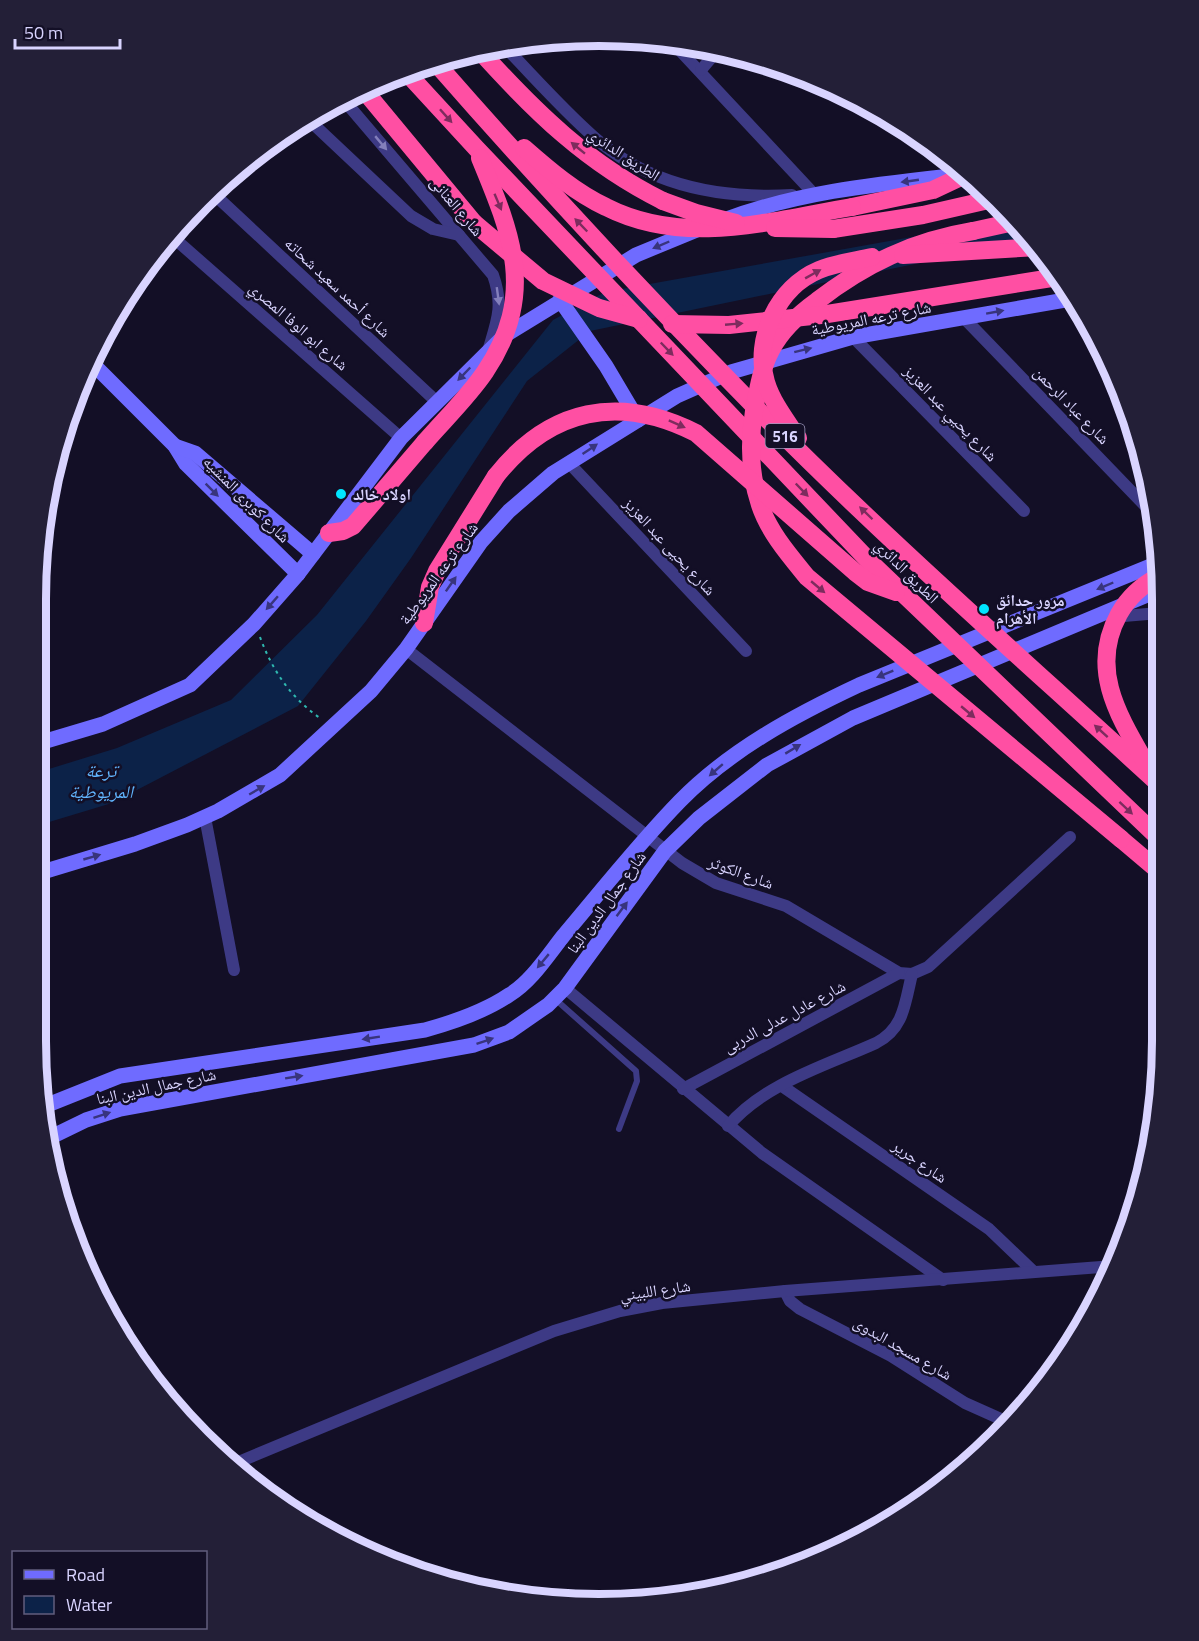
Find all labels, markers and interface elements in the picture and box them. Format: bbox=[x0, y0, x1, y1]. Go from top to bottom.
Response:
scale bar bbox=[15, 12, 120, 50]
text: 50 m bbox=[24, 19, 63, 46]
one-way arrow bbox=[439, 108, 452, 123]
street label: الطريق الدائري bbox=[582, 122, 665, 187]
one-way arrow bbox=[374, 135, 387, 150]
one-way arrow bbox=[570, 141, 586, 154]
street label: شارع العنانى bbox=[425, 171, 489, 241]
one-way arrow bbox=[900, 176, 919, 185]
one-way arrow bbox=[493, 194, 503, 212]
one-way arrow bbox=[574, 218, 588, 233]
street label: شارع أحمد سعيد شحاته bbox=[279, 231, 397, 343]
one-way arrow bbox=[652, 240, 670, 250]
one-way arrow bbox=[804, 269, 821, 279]
street label: شارع ابو الوفا المصري bbox=[243, 276, 354, 377]
one-way arrow bbox=[494, 287, 503, 306]
street label: شارع ترعه المريوطية bbox=[809, 295, 933, 341]
one-way arrow bbox=[985, 307, 1004, 316]
one-way arrow bbox=[725, 319, 744, 329]
one-way arrow bbox=[660, 342, 674, 356]
one-way arrow bbox=[794, 344, 813, 354]
street label: شارع يحيي عبد العزيز bbox=[897, 358, 1004, 468]
street label: شارع عباد الرحمن bbox=[1028, 360, 1116, 450]
one-way arrow bbox=[457, 366, 471, 381]
one-way arrow bbox=[669, 419, 687, 429]
road number: 516 bbox=[766, 424, 804, 448]
one-way arrow bbox=[581, 443, 597, 455]
street label: شارع كوبرى المنشيه bbox=[198, 450, 296, 548]
place label: اولاد خالد bbox=[353, 482, 411, 506]
one-way arrow bbox=[795, 482, 809, 497]
one-way arrow bbox=[205, 483, 219, 497]
marker: اولاد خالد bbox=[334, 487, 348, 501]
street label: شارع يحيى عبد العزيز bbox=[617, 491, 722, 600]
one-way arrow bbox=[858, 506, 873, 520]
street label: شارع ترعه المريوطية bbox=[393, 517, 483, 629]
street label: الطريق الدائري bbox=[869, 533, 945, 609]
one-way arrow bbox=[445, 576, 457, 592]
one-way arrow bbox=[810, 580, 825, 593]
one-way arrow bbox=[1095, 581, 1113, 591]
place label: مرور حدائق الأهرام bbox=[996, 588, 1065, 630]
one-way arrow bbox=[265, 596, 279, 611]
marker: مرور حدائق الأهرام bbox=[977, 602, 991, 616]
one-way arrow bbox=[875, 669, 893, 679]
one-way arrow bbox=[960, 705, 975, 718]
one-way arrow bbox=[1094, 725, 1109, 738]
one-way arrow bbox=[785, 744, 801, 755]
water label: ترعة المريوطية bbox=[69, 757, 135, 805]
one-way arrow bbox=[709, 763, 724, 776]
one-way arrow bbox=[249, 785, 266, 795]
one-way arrow bbox=[1119, 800, 1133, 814]
street label: شارع جمال الدين البنا bbox=[561, 846, 651, 958]
street label: شارع الكوثر bbox=[704, 849, 777, 895]
one-way arrow bbox=[83, 852, 101, 861]
one-way arrow bbox=[616, 901, 628, 916]
one-way arrow bbox=[537, 953, 550, 968]
street label: شارع عادل عدلى الدربى bbox=[718, 974, 850, 1058]
one-way arrow bbox=[361, 1034, 380, 1043]
one-way arrow bbox=[476, 1035, 494, 1045]
street label: شارع جمال الدين البنا bbox=[94, 1062, 218, 1110]
one-way arrow bbox=[284, 1073, 303, 1082]
one-way arrow bbox=[93, 1109, 111, 1119]
street label: شارع جرير bbox=[887, 1133, 952, 1189]
street label: شارع اللبيني bbox=[618, 1273, 692, 1308]
street label: شارع مسجد البدوى bbox=[849, 1310, 957, 1386]
legend bbox=[12, 1551, 207, 1629]
text: Road bbox=[66, 1561, 105, 1588]
text: Water bbox=[66, 1591, 112, 1618]

